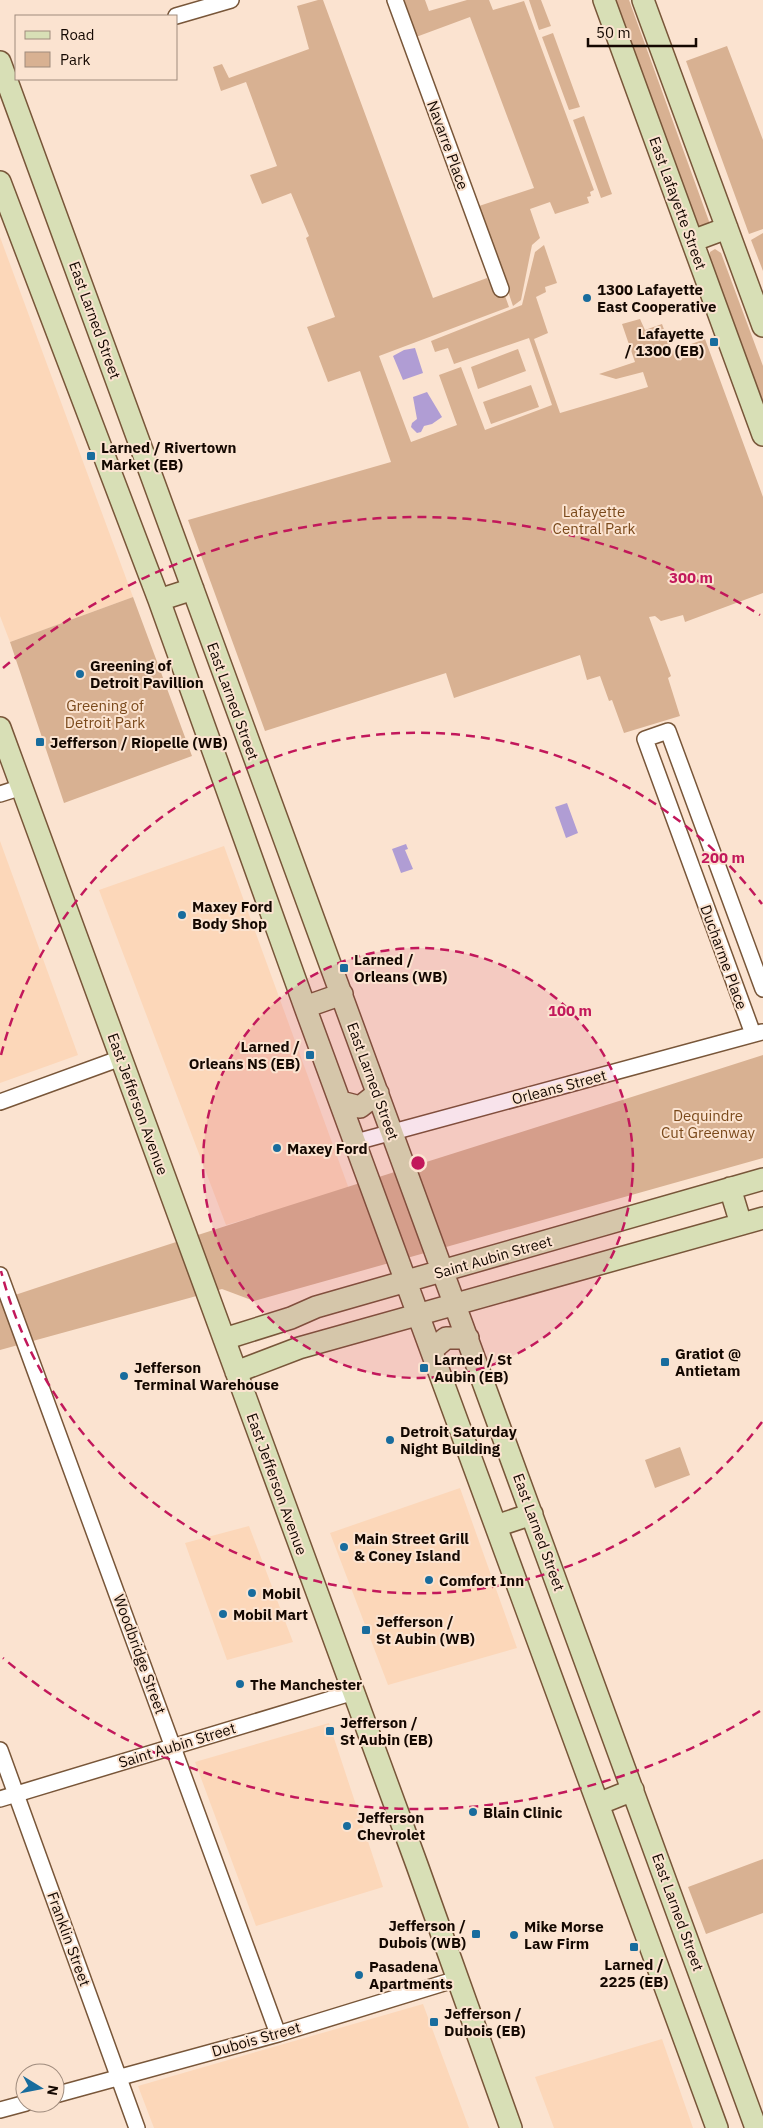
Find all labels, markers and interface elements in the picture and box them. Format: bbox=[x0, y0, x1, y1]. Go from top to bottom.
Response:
legend bbox=[15, 15, 178, 80]
scale bar bbox=[588, 15, 696, 47]
text: 50 m bbox=[596, 23, 631, 42]
text: Road bbox=[60, 25, 95, 44]
text: Park bbox=[60, 50, 90, 69]
street label: Navarre Place bbox=[423, 98, 473, 192]
street label: East Lafayette Street bbox=[645, 134, 711, 272]
street label: East Larned Street bbox=[65, 259, 125, 381]
place label: 1300 Lafayette East Cooperative bbox=[597, 280, 716, 316]
marker: 1300 Lafayette East Cooperative bbox=[581, 292, 593, 304]
place label: Lafayette / 1300 (EB) bbox=[625, 324, 704, 360]
marker: Lafayette / 1300 (EB) bbox=[708, 336, 720, 348]
place label: Larned / Rivertown Market (EB) bbox=[101, 438, 237, 474]
marker: Larned / Rivertown Market (EB) bbox=[85, 450, 97, 462]
park label: Lafayette Central Park bbox=[553, 502, 635, 538]
text: 300 m bbox=[669, 568, 713, 587]
street label: East Larned Street bbox=[203, 640, 263, 762]
place label: Greening of Detroit Pavillion bbox=[90, 656, 204, 692]
marker: Greening of Detroit Pavillion bbox=[74, 668, 86, 680]
park label: Greening of Detroit Park bbox=[65, 696, 145, 732]
place label: Jefferson / Riopelle (WB) bbox=[50, 733, 227, 752]
marker: Jefferson / Riopelle (WB) bbox=[34, 736, 46, 748]
text: 200 m bbox=[701, 848, 745, 867]
place label: Maxey Ford Body Shop bbox=[192, 897, 273, 933]
street label: Ducharme Place bbox=[696, 902, 752, 1012]
marker: Maxey Ford Body Shop bbox=[176, 909, 188, 921]
place label: Larned / Orleans (WB) bbox=[354, 950, 447, 986]
marker: Larned / Orleans (WB) bbox=[338, 962, 350, 974]
text: 100 m bbox=[548, 1001, 592, 1020]
street label: East Larned Street bbox=[343, 1020, 403, 1142]
street label: East Jefferson Avenue bbox=[103, 1030, 173, 1178]
place label: Larned / Orleans NS (EB) bbox=[189, 1037, 300, 1073]
marker: Larned / Orleans NS (EB) bbox=[304, 1049, 316, 1061]
street label: Orleans Street bbox=[510, 1065, 608, 1109]
park label: Dequindre Cut Greenway bbox=[661, 1106, 756, 1142]
place label: Maxey Ford bbox=[287, 1139, 368, 1158]
marker: Maxey Ford bbox=[271, 1142, 283, 1154]
centre of rings bbox=[409, 1154, 427, 1172]
street label: Saint Aubin Street bbox=[432, 1231, 554, 1283]
place label: Gratiot @ Antietam bbox=[675, 1344, 741, 1380]
place label: Larned / St Aubin (EB) bbox=[434, 1350, 512, 1386]
marker: Gratiot @ Antietam bbox=[659, 1356, 671, 1368]
place label: Jefferson Terminal Warehouse bbox=[134, 1358, 279, 1394]
marker: Larned / St Aubin (EB) bbox=[418, 1362, 430, 1374]
marker: Jefferson Terminal Warehouse bbox=[118, 1370, 130, 1382]
street label: East Jefferson Avenue bbox=[242, 1410, 312, 1558]
place label: Detroit Saturday Night Building bbox=[400, 1422, 517, 1458]
marker: Detroit Saturday Night Building bbox=[384, 1434, 396, 1446]
street label: East Larned Street bbox=[509, 1471, 569, 1593]
place label: Main Street Grill & Coney Island bbox=[354, 1529, 469, 1565]
marker: Main Street Grill & Coney Island bbox=[338, 1541, 350, 1553]
place label: Comfort Inn bbox=[439, 1571, 524, 1590]
marker: Comfort Inn bbox=[423, 1574, 435, 1586]
place label: Mobil bbox=[262, 1584, 301, 1603]
marker: Mobil bbox=[246, 1587, 258, 1599]
street label: Woodbridge Street bbox=[110, 1592, 170, 1716]
place label: Mobil Mart bbox=[233, 1605, 308, 1624]
marker: Mobil Mart bbox=[217, 1608, 229, 1620]
place label: Jefferson / St Aubin (WB) bbox=[376, 1612, 475, 1648]
marker: Jefferson / St Aubin (WB) bbox=[360, 1624, 372, 1636]
place label: The Manchester bbox=[250, 1675, 362, 1694]
marker: The Manchester bbox=[234, 1678, 246, 1690]
place label: Jefferson / St Aubin (EB) bbox=[340, 1713, 433, 1749]
street label: Saint Aubin Street bbox=[116, 1718, 238, 1772]
marker: Jefferson / St Aubin (EB) bbox=[324, 1725, 336, 1737]
place label: Blain Clinic bbox=[483, 1803, 563, 1822]
marker: Blain Clinic bbox=[467, 1806, 479, 1818]
place label: Jefferson Chevrolet bbox=[357, 1808, 425, 1844]
marker: Jefferson Chevrolet bbox=[341, 1820, 353, 1832]
street label: East Larned Street bbox=[648, 1851, 708, 1973]
street label: Franklin Street bbox=[43, 1889, 95, 1989]
place label: Jefferson / Dubois (WB) bbox=[379, 1916, 466, 1952]
place label: Mike Morse Law Firm bbox=[524, 1917, 604, 1953]
marker: Jefferson / Dubois (WB) bbox=[470, 1928, 482, 1940]
marker: Mike Morse Law Firm bbox=[508, 1929, 520, 1941]
marker: Larned / 2225 (EB) bbox=[628, 1941, 640, 1953]
place label: Larned / 2225 (EB) bbox=[600, 1955, 668, 1991]
place label: Pasadena Apartments bbox=[369, 1957, 453, 1993]
marker: Pasadena Apartments bbox=[353, 1969, 365, 1981]
place label: Jefferson / Dubois (EB) bbox=[444, 2004, 526, 2040]
marker: Jefferson / Dubois (EB) bbox=[428, 2016, 440, 2028]
street label: Dubois Street bbox=[209, 2017, 303, 2061]
north arrow bbox=[15, 2063, 65, 2113]
text: N bbox=[43, 2084, 63, 2097]

